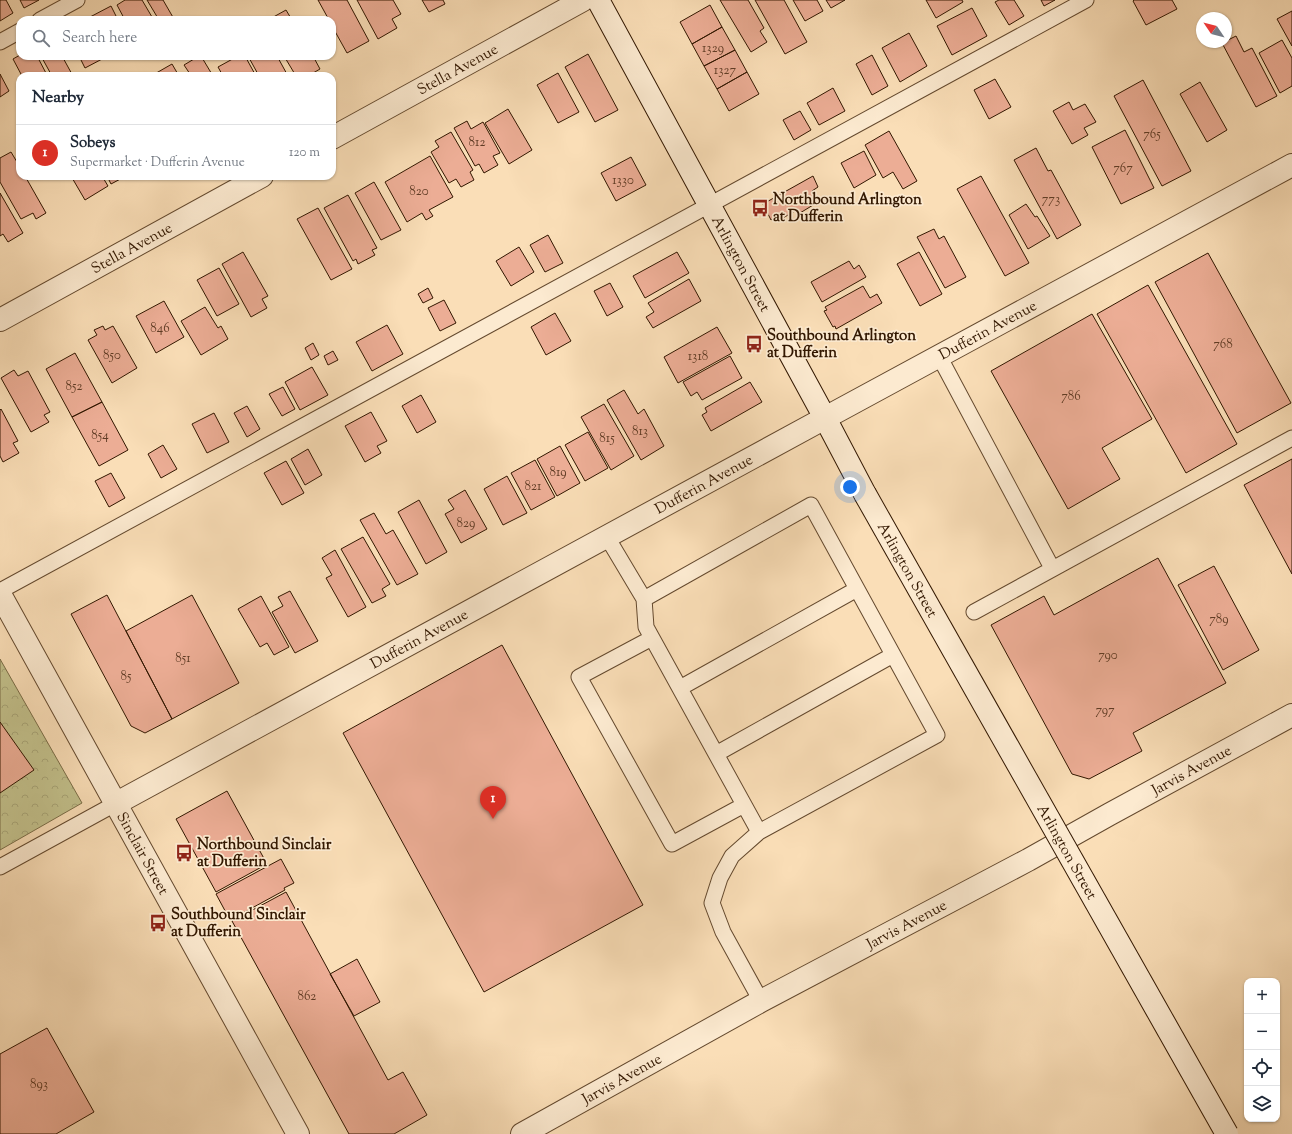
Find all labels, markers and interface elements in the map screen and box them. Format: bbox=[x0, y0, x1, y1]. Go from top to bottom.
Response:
north arrow bbox=[1196, 12, 1232, 48]
search box bbox=[16, 16, 336, 60]
icon: search bbox=[30, 27, 52, 49]
text: Search here bbox=[62, 28, 137, 49]
street label: Stella Avenue bbox=[414, 40, 502, 101]
house number: 1329 bbox=[702, 40, 724, 58]
house number: 1327 bbox=[714, 62, 737, 80]
text: Nearby bbox=[32, 86, 84, 110]
house number: 765 bbox=[1143, 126, 1161, 144]
text: Sobeys bbox=[70, 133, 115, 154]
house number: 812 bbox=[468, 134, 486, 152]
text: 1 bbox=[43, 144, 47, 162]
text: 120 m bbox=[289, 144, 320, 162]
text: Supermarket · Dufferin Avenue bbox=[70, 154, 245, 172]
house number: 767 bbox=[1113, 160, 1133, 178]
house number: 1330 bbox=[612, 172, 634, 190]
house number: 820 bbox=[409, 183, 429, 201]
place label: Northbound Arlington at Dufferin bbox=[773, 190, 922, 228]
house number: 773 bbox=[1042, 191, 1060, 209]
bus stop icon: Northbound Arlington at Dufferin bbox=[750, 198, 770, 218]
street label: Arlington Street bbox=[705, 213, 774, 316]
street label: Stella Avenue bbox=[88, 218, 177, 280]
street label: Dufferin Avenue bbox=[936, 296, 1041, 366]
house number: 846 bbox=[150, 320, 170, 338]
place label: Southbound Arlington at Dufferin bbox=[767, 326, 916, 364]
bus stop icon: Southbound Arlington at Dufferin bbox=[744, 334, 764, 354]
house number: 768 bbox=[1213, 336, 1233, 354]
house number: 850 bbox=[103, 347, 121, 365]
house number: 1318 bbox=[688, 348, 708, 366]
house number: 852 bbox=[65, 378, 83, 396]
house number: 786 bbox=[1061, 388, 1081, 406]
house number: 813 bbox=[632, 423, 648, 441]
house number: 854 bbox=[91, 427, 109, 445]
house number: 815 bbox=[599, 430, 615, 448]
street label: Dufferin Avenue bbox=[652, 450, 757, 520]
house number: 819 bbox=[549, 464, 567, 482]
your location bbox=[840, 477, 860, 497]
house number: 821 bbox=[525, 478, 542, 496]
house number: 829 bbox=[457, 515, 475, 533]
street label: Arlington Street bbox=[871, 519, 942, 622]
street label: Dufferin Avenue bbox=[367, 605, 472, 675]
house number: 789 bbox=[1209, 611, 1229, 629]
house number: 790 bbox=[1098, 647, 1118, 665]
house number: 851 bbox=[175, 650, 191, 668]
house number: 85 bbox=[121, 668, 132, 686]
house number: 797 bbox=[1095, 702, 1115, 720]
street label: Jarvis Avenue bbox=[1147, 741, 1236, 802]
pin: 1 bbox=[480, 786, 506, 819]
street label: Arlington Street bbox=[1031, 801, 1101, 904]
street label: Sinclair Street bbox=[110, 809, 173, 899]
place label: Northbound Sinclair at Dufferin bbox=[197, 835, 332, 873]
bus stop icon: Northbound Sinclair at Dufferin bbox=[174, 843, 194, 863]
street label: Jarvis Avenue bbox=[862, 896, 951, 956]
place label: Southbound Sinclair at Dufferin bbox=[171, 905, 306, 943]
bus stop icon: Southbound Sinclair at Dufferin bbox=[148, 913, 168, 933]
map controls bbox=[1244, 978, 1280, 1122]
button: + bbox=[1244, 978, 1280, 1014]
house number: 862 bbox=[298, 988, 316, 1006]
button: − bbox=[1244, 1014, 1280, 1050]
street label: Jarvis Avenue bbox=[578, 1049, 666, 1111]
button: locate bbox=[1244, 1050, 1280, 1086]
house number: 893 bbox=[30, 1076, 48, 1094]
button: layers bbox=[1244, 1086, 1280, 1122]

